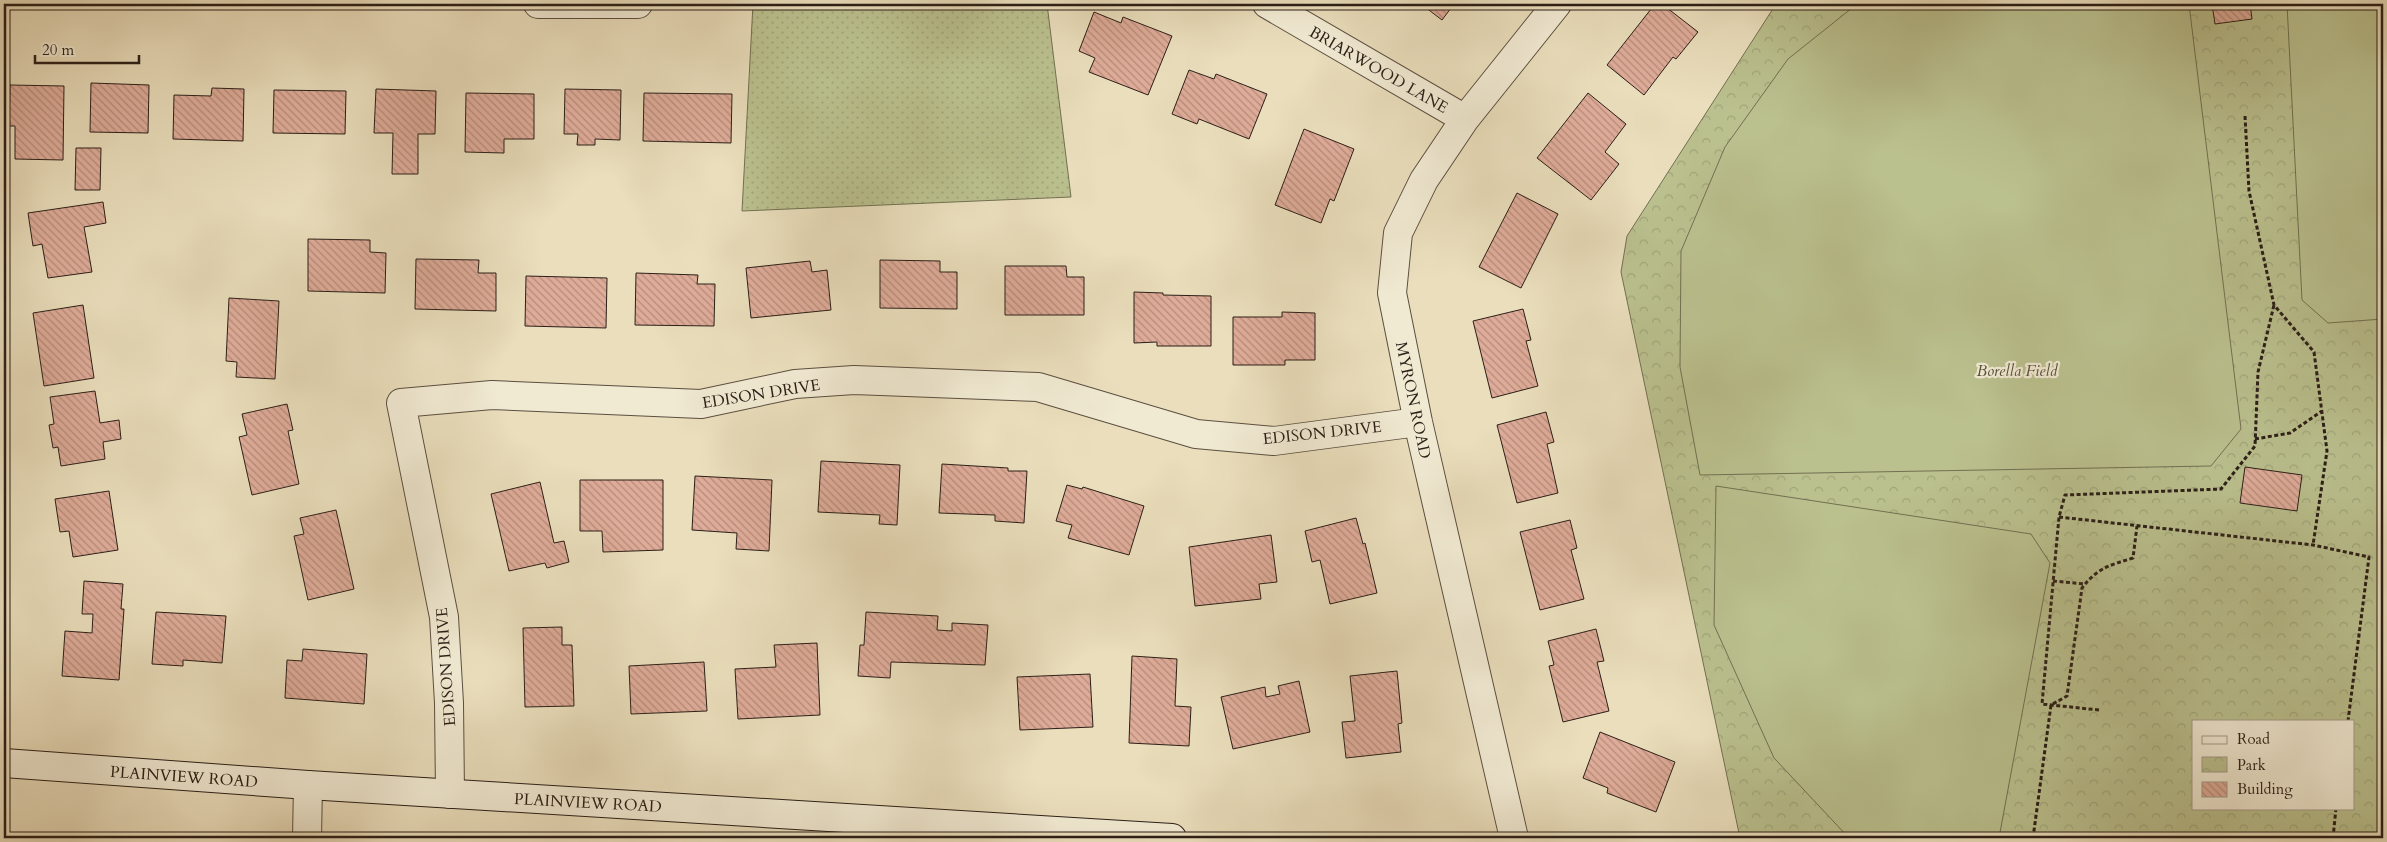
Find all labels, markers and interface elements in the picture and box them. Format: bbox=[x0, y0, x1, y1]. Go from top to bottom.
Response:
street label: BRIARWOOD LANE bbox=[1305, 21, 1452, 119]
scale bar bbox=[35, 32, 139, 64]
text: 20 m bbox=[42, 40, 74, 60]
street label: MYRON ROAD bbox=[1390, 340, 1436, 461]
park label: Borella Field bbox=[1976, 360, 2059, 382]
street label: EDISON DRIVE bbox=[701, 374, 822, 414]
street label: EDISON DRIVE bbox=[1262, 416, 1383, 450]
street label: EDISON DRIVE bbox=[431, 607, 461, 727]
legend bbox=[2192, 720, 2354, 810]
text: Road bbox=[2237, 729, 2270, 749]
text: Park bbox=[2237, 755, 2266, 775]
street label: PLAINVIEW ROAD bbox=[109, 761, 259, 793]
text: Building bbox=[2237, 779, 2293, 799]
street label: PLAINVIEW ROAD bbox=[513, 788, 662, 818]

